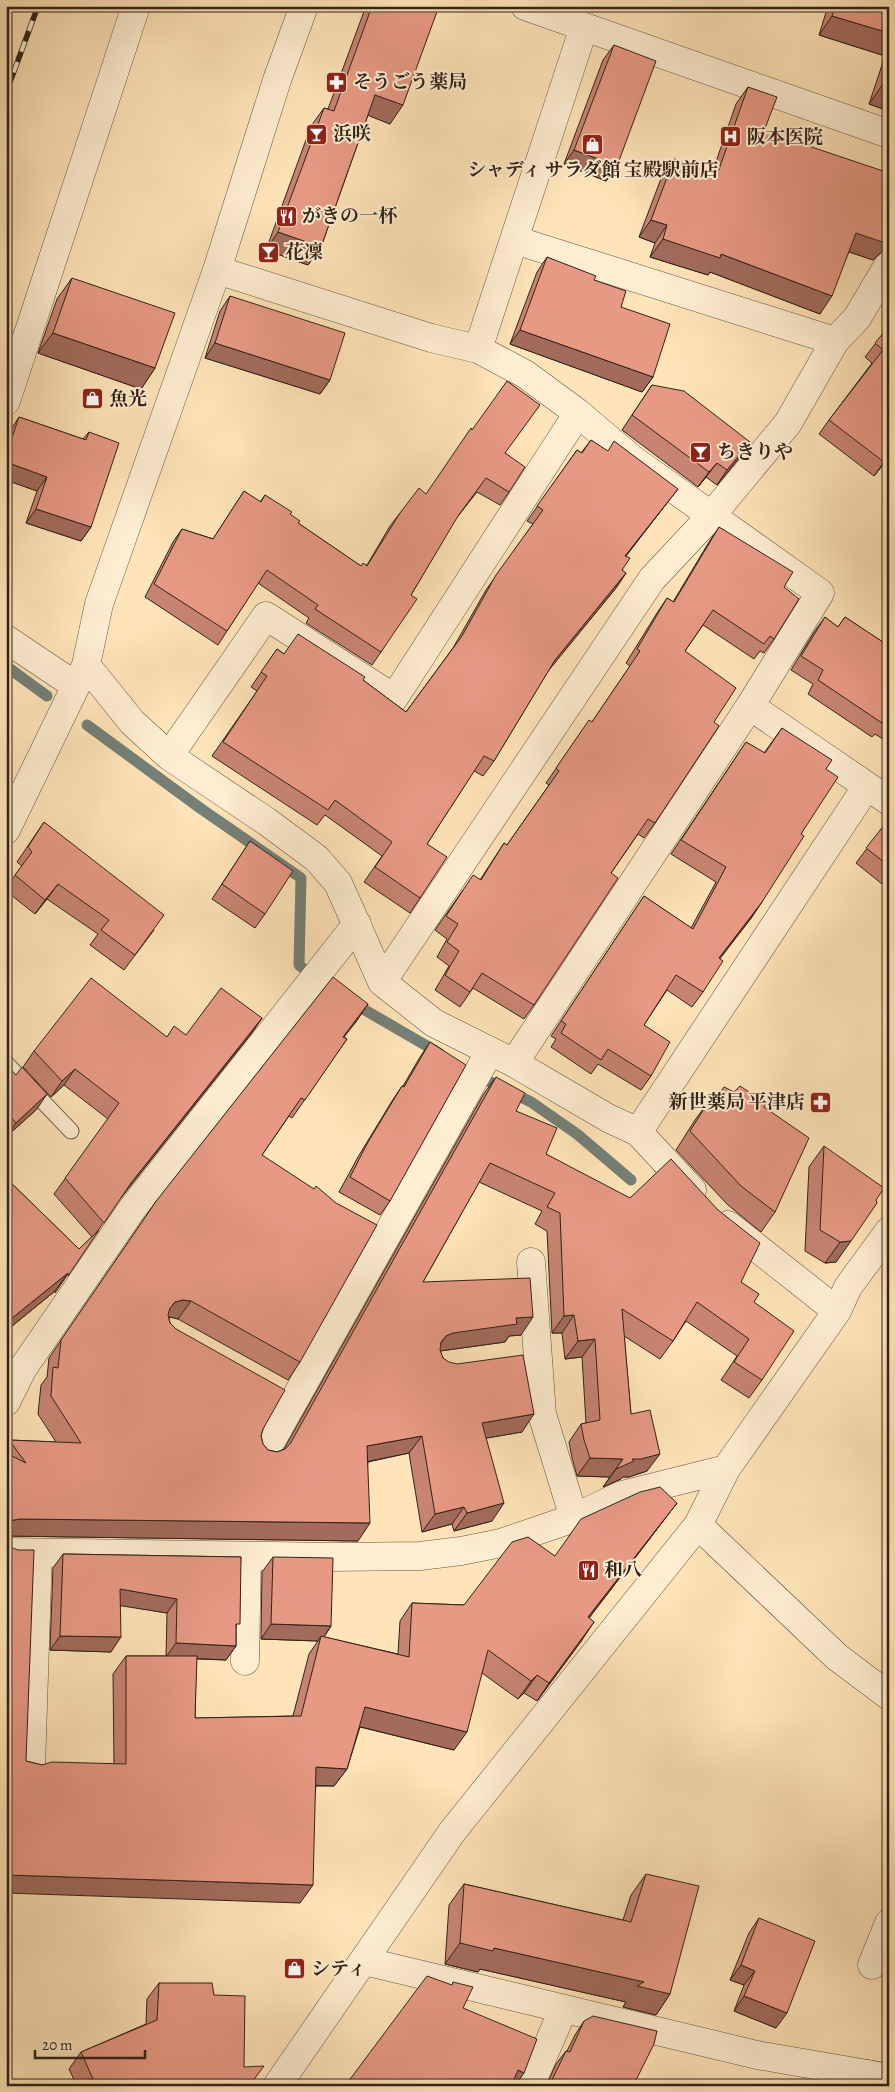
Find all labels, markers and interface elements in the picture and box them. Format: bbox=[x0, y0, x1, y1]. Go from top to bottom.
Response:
place label: そうごう薬局 bbox=[353, 69, 467, 95]
pharmacy icon: そうごう薬局 bbox=[325, 70, 349, 94]
place label: 浜咲 bbox=[333, 121, 371, 147]
bar icon: 浜咲 bbox=[305, 122, 329, 146]
place label: 阪本医院 bbox=[747, 124, 823, 150]
hospital icon: 阪本医院 bbox=[719, 125, 743, 149]
shop icon: シャディ サラダ館 宝殿駅前店 bbox=[581, 132, 605, 156]
place label: シャディ サラダ館 宝殿駅前店 bbox=[467, 157, 719, 183]
place label: がきの一杯 bbox=[302, 203, 397, 229]
restaurant icon: がきの一杯 bbox=[274, 204, 298, 228]
place label: 花凜 bbox=[285, 239, 323, 265]
bar icon: 花凜 bbox=[257, 240, 281, 264]
place label: 魚光 bbox=[109, 386, 147, 412]
shop icon: 魚光 bbox=[81, 387, 105, 411]
place label: ちきりや bbox=[717, 439, 793, 465]
bar icon: ちきりや bbox=[689, 440, 713, 464]
place label: 新世薬局 平津店 bbox=[669, 1089, 805, 1115]
pharmacy icon: 新世薬局 平津店 bbox=[809, 1090, 833, 1114]
place label: 和八 bbox=[604, 1557, 642, 1583]
restaurant icon: 和八 bbox=[576, 1558, 600, 1582]
place label: シティ bbox=[311, 1956, 366, 1982]
shop icon: シティ bbox=[283, 1957, 307, 1981]
scale bar bbox=[35, 2027, 145, 2059]
text: 20 m bbox=[42, 2035, 73, 2055]

